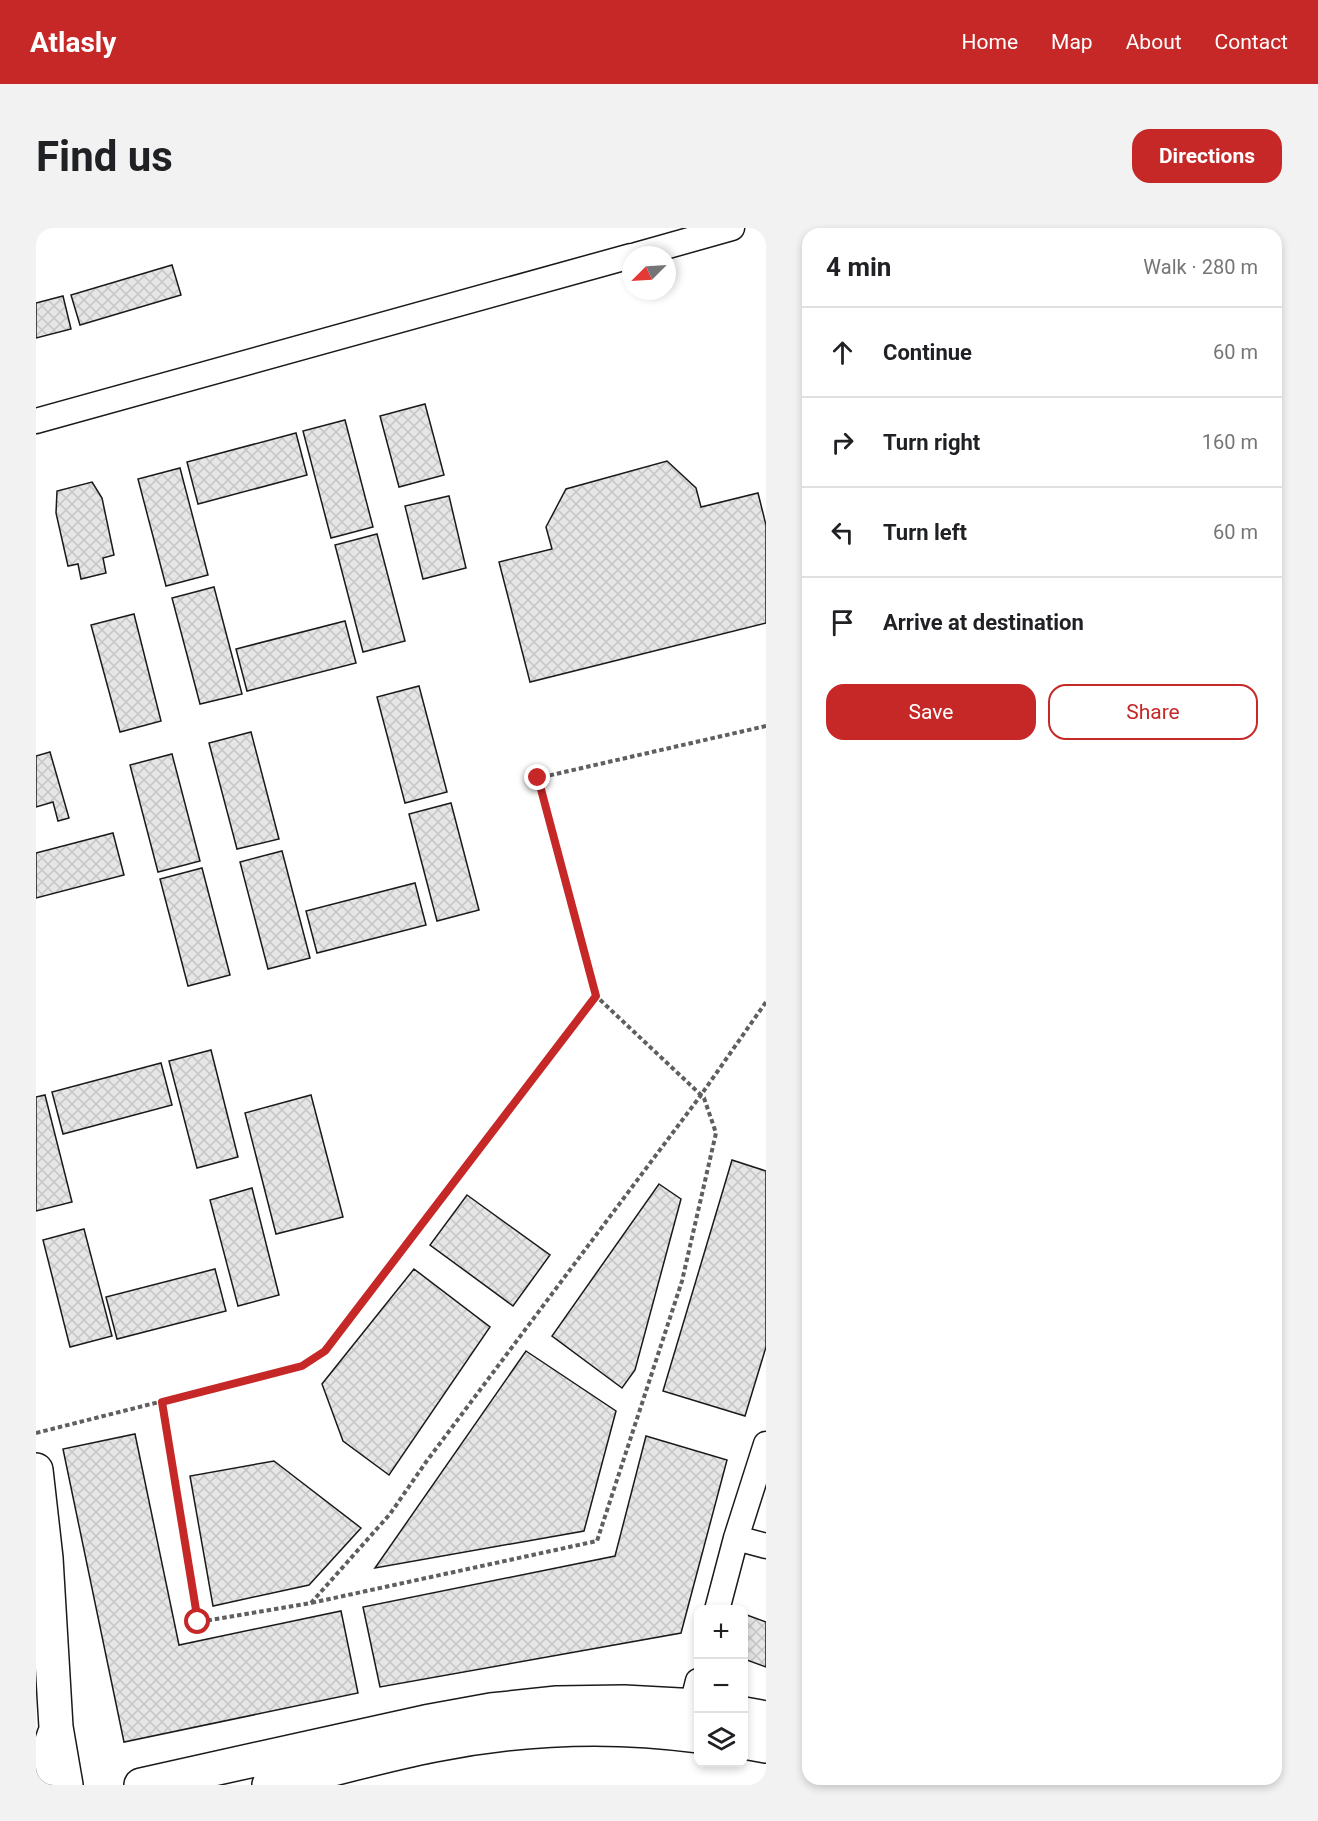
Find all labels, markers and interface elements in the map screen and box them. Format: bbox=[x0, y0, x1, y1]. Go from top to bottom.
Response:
text: Atlasly bbox=[30, 26, 116, 59]
text: Home bbox=[962, 30, 1018, 54]
text: Map bbox=[1051, 30, 1093, 54]
text: About bbox=[1126, 30, 1182, 54]
text: Contact bbox=[1215, 30, 1288, 54]
button: Directions bbox=[1132, 129, 1282, 183]
text: Find us bbox=[36, 132, 173, 181]
north arrow bbox=[622, 246, 676, 300]
text: 4 min bbox=[826, 252, 891, 282]
text: Walk · 280 m bbox=[1143, 255, 1258, 279]
icon: ahead bbox=[826, 336, 859, 369]
text: Continue bbox=[883, 340, 972, 365]
text: 60 m bbox=[1213, 340, 1258, 364]
icon: right bbox=[826, 426, 859, 459]
text: Turn right bbox=[883, 430, 980, 455]
text: 160 m bbox=[1202, 430, 1258, 454]
icon: left bbox=[826, 516, 859, 549]
text: Turn left bbox=[883, 520, 967, 545]
text: 60 m bbox=[1213, 520, 1258, 544]
icon: arrive bbox=[826, 606, 859, 639]
text: Arrive at destination bbox=[883, 610, 1084, 635]
button: Save bbox=[826, 684, 1036, 740]
button: Share bbox=[1048, 684, 1258, 740]
route end bbox=[524, 764, 550, 790]
map controls bbox=[694, 1605, 748, 1767]
button: + bbox=[694, 1605, 748, 1659]
route start bbox=[184, 1608, 210, 1634]
button: − bbox=[694, 1659, 748, 1713]
button: layers bbox=[694, 1713, 748, 1767]

